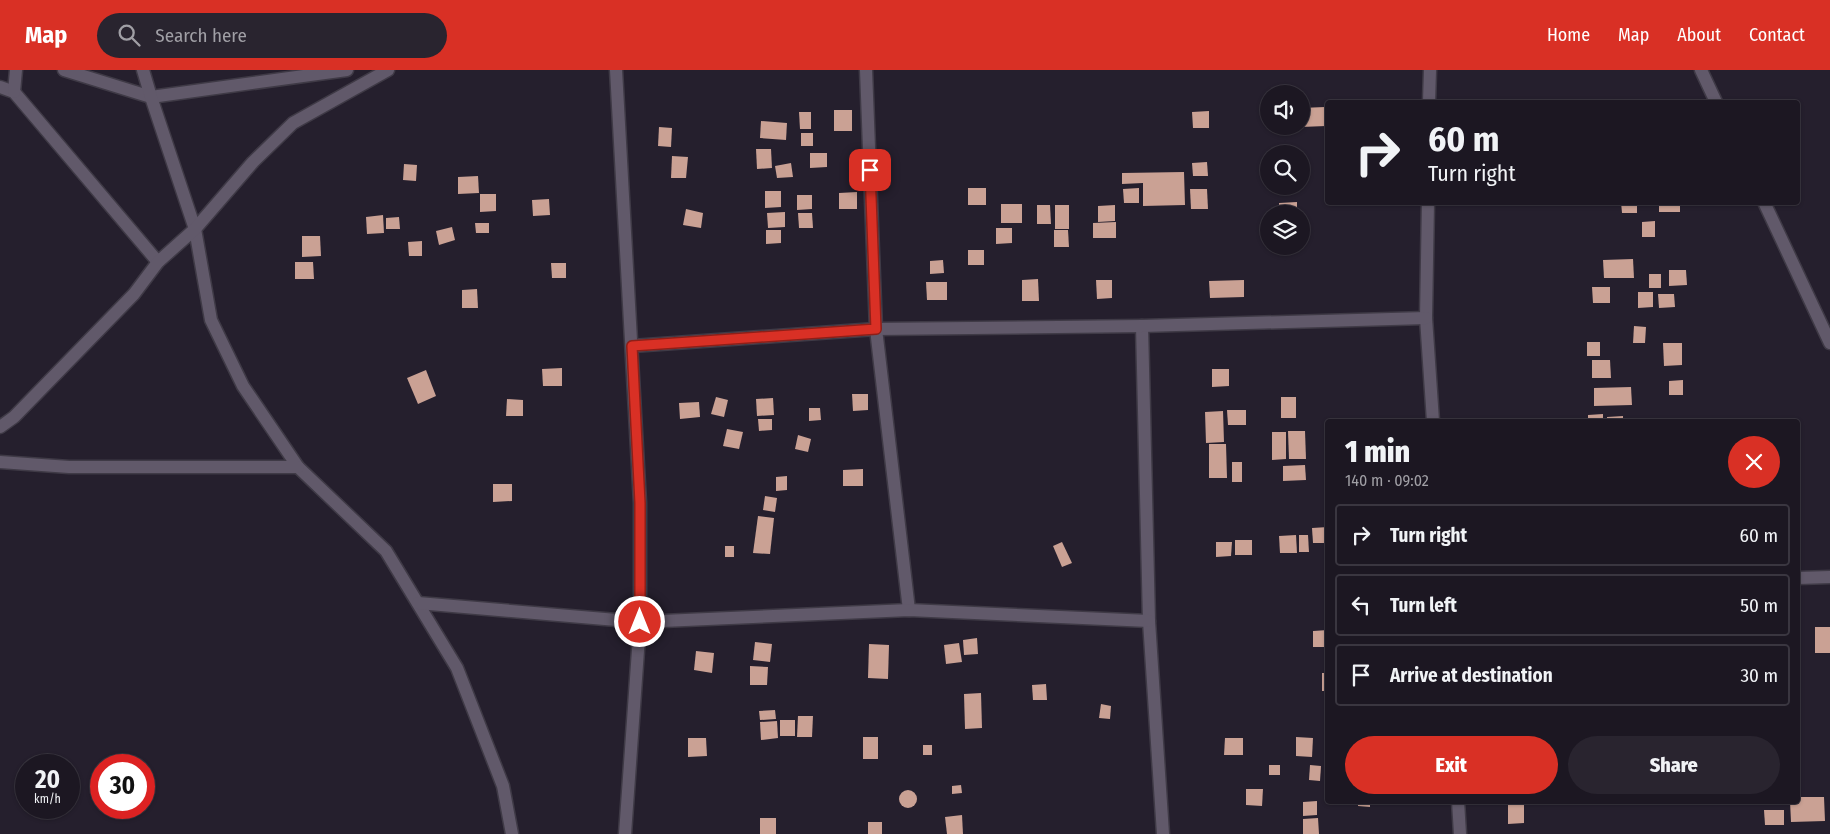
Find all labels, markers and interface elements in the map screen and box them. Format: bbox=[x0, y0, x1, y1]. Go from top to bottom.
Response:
search box bbox=[97, 13, 447, 58]
text: Map bbox=[25, 21, 67, 49]
icon: search bbox=[115, 21, 143, 49]
text: Search here bbox=[155, 24, 247, 47]
text: Home bbox=[1547, 24, 1590, 46]
text: Map bbox=[1618, 24, 1649, 46]
text: About bbox=[1677, 24, 1721, 46]
text: Contact bbox=[1749, 24, 1805, 46]
map controls bbox=[1260, 85, 1310, 255]
button: sound bbox=[1260, 85, 1310, 135]
text: 60 m bbox=[1428, 118, 1499, 160]
icon: right bbox=[1345, 120, 1410, 185]
button: search bbox=[1260, 145, 1310, 195]
pin bbox=[849, 149, 891, 191]
icon: arrive bbox=[856, 156, 884, 184]
text: Turn right bbox=[1428, 160, 1516, 187]
button: layers bbox=[1260, 205, 1310, 255]
text: 1 min bbox=[1345, 434, 1410, 470]
button: close bbox=[1728, 436, 1780, 488]
text: 140 m · 09:02 bbox=[1345, 471, 1429, 490]
icon: right bbox=[1347, 521, 1375, 549]
text: Turn right bbox=[1390, 524, 1467, 547]
text: 60 m bbox=[1740, 524, 1778, 547]
icon: left bbox=[1347, 591, 1375, 619]
text: Turn left bbox=[1390, 594, 1457, 617]
text: 50 m bbox=[1740, 594, 1778, 617]
position arrow bbox=[613, 595, 665, 647]
icon: arrive bbox=[1347, 661, 1375, 689]
text: Arrive at destination bbox=[1390, 664, 1553, 687]
text: 30 m bbox=[1740, 664, 1778, 687]
button: Exit bbox=[1345, 736, 1558, 794]
button: Share bbox=[1568, 736, 1780, 794]
speed limit sign: 30 bbox=[90, 754, 155, 819]
text: 20 bbox=[35, 765, 60, 795]
text: km/h bbox=[34, 792, 61, 806]

